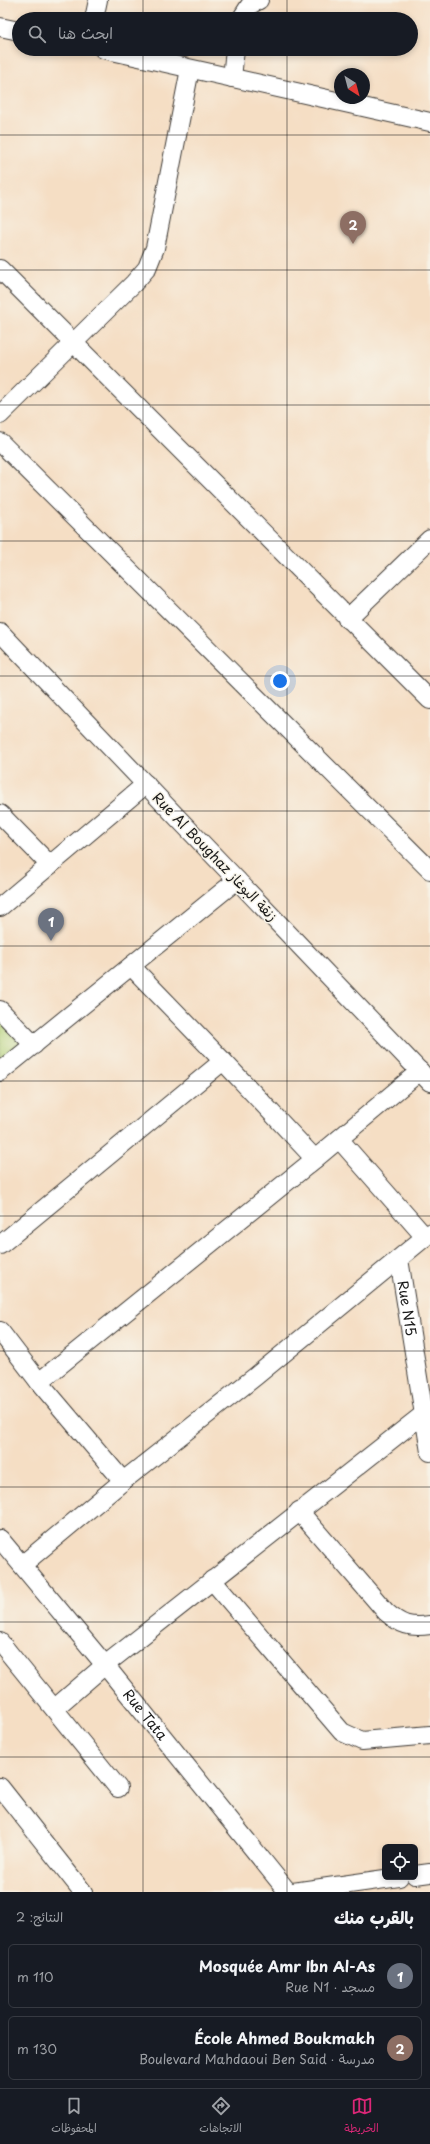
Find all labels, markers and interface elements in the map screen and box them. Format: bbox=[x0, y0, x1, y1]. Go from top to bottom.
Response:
search box bbox=[12, 12, 418, 56]
text: ابحث هنا bbox=[58, 21, 113, 44]
icon: search bbox=[26, 23, 48, 45]
north arrow bbox=[334, 68, 370, 104]
pin: 2 bbox=[340, 211, 366, 244]
your location bbox=[270, 671, 290, 691]
street label: Rue Al Boughaz زنقة البوغاز bbox=[148, 787, 283, 926]
pin: 1 bbox=[38, 908, 64, 941]
street label: Rue N15 bbox=[393, 1279, 422, 1338]
street label: Rue Tata bbox=[118, 1684, 173, 1745]
map controls bbox=[382, 1844, 418, 1880]
button: locate bbox=[382, 1844, 418, 1880]
text: بالقرب منك bbox=[334, 1904, 414, 1930]
text: النتائج: 2 bbox=[16, 1907, 63, 1926]
text: Mosquée Amr Ibn Al-As bbox=[199, 1954, 375, 1977]
text: 110 m bbox=[17, 1967, 53, 1986]
text: 1 bbox=[397, 1967, 403, 1986]
text: مسجد · Rue N1 bbox=[285, 1977, 375, 1996]
text: École Ahmed Boukmakh bbox=[194, 2026, 375, 2049]
text: 130 m bbox=[17, 2039, 57, 2058]
text: 2 bbox=[395, 2039, 405, 2058]
text: مدرسة · Boulevard Mahdaoui Ben Said bbox=[139, 2049, 375, 2068]
tab: المحفوظات bbox=[51, 2095, 97, 2138]
tab: الاتجاهات bbox=[199, 2095, 242, 2138]
tab: الخريطة bbox=[344, 2095, 379, 2138]

